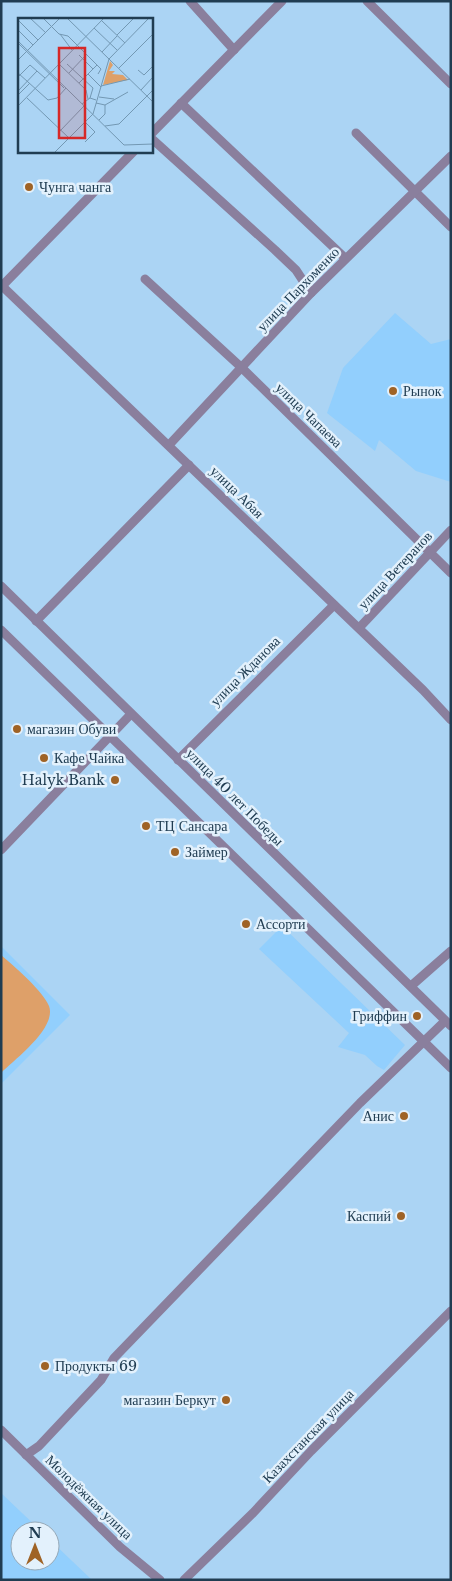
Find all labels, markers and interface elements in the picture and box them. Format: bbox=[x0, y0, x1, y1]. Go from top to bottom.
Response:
inset map bbox=[18, 18, 152, 152]
place label: Чунга чанга bbox=[39, 178, 112, 196]
marker: Чунга чанга bbox=[23, 181, 35, 193]
street label: улица Пархоменко bbox=[253, 243, 343, 335]
street label: улица Чапаева bbox=[272, 379, 347, 452]
place label: Рынок bbox=[403, 382, 442, 400]
marker: Рынок bbox=[387, 385, 399, 397]
street label: улица Абая bbox=[206, 462, 268, 522]
street label: улица Ветеранов bbox=[354, 527, 436, 613]
street label: улица Жданова bbox=[206, 632, 284, 710]
place label: магазин Обуви bbox=[27, 720, 117, 738]
marker: магазин Обуви bbox=[11, 723, 23, 735]
street label: улица 40 лет Победы bbox=[182, 744, 288, 850]
place label: Кафе Чайка bbox=[54, 749, 125, 767]
marker: Кафе Чайка bbox=[38, 752, 50, 764]
place label: Halyk Bank bbox=[22, 771, 105, 789]
marker: Halyk Bank bbox=[109, 774, 121, 786]
place label: ТЦ Сансара bbox=[156, 817, 228, 835]
marker: ТЦ Сансара bbox=[140, 820, 152, 832]
place label: Займер bbox=[185, 843, 228, 861]
marker: Займер bbox=[169, 846, 181, 858]
place label: Ассорти bbox=[256, 915, 306, 933]
marker: Ассорти bbox=[240, 918, 252, 930]
place label: Гриффин bbox=[352, 1007, 408, 1025]
marker: Гриффин bbox=[411, 1010, 423, 1022]
place label: Анис bbox=[363, 1107, 394, 1125]
marker: Анис bbox=[398, 1110, 410, 1122]
place label: Каспий bbox=[347, 1207, 392, 1225]
marker: Каспий bbox=[395, 1210, 407, 1222]
place label: Продукты 69 bbox=[55, 1357, 137, 1375]
marker: Продукты 69 bbox=[39, 1360, 51, 1372]
street label: Казахстанская улица bbox=[258, 1385, 358, 1487]
place label: магазин Беркут bbox=[124, 1391, 216, 1409]
marker: магазин Беркут bbox=[220, 1394, 232, 1406]
street label: Молодёжная улица bbox=[42, 1451, 137, 1544]
north arrow bbox=[10, 1521, 60, 1571]
text: N bbox=[28, 1524, 42, 1542]

